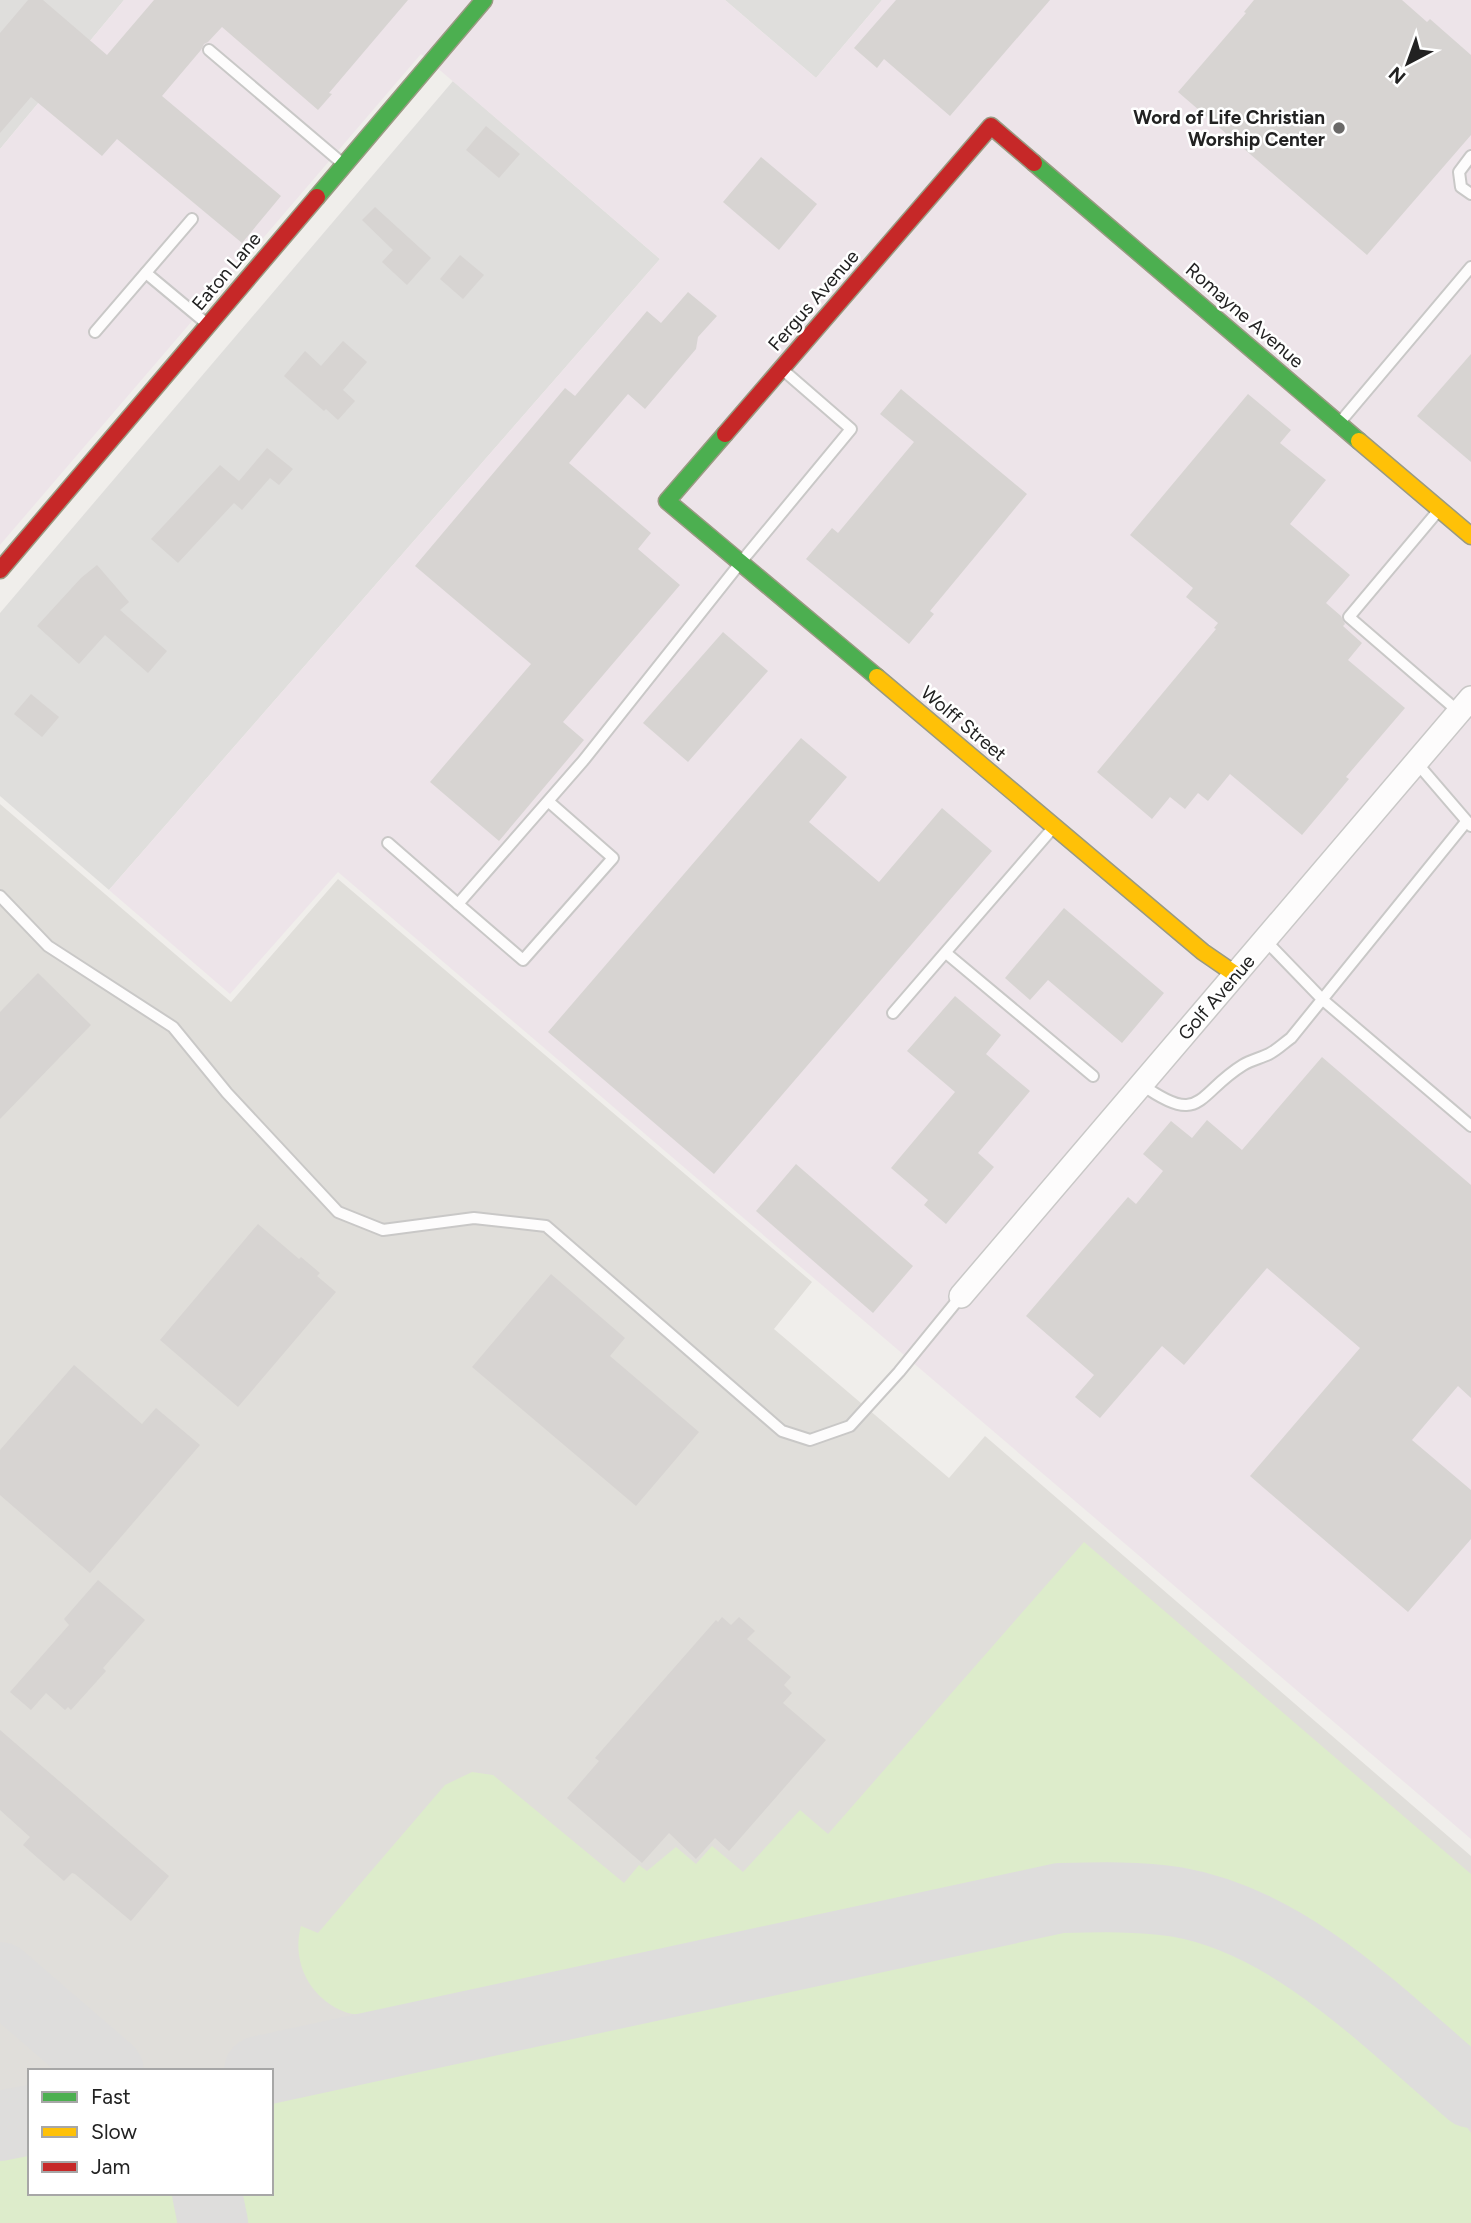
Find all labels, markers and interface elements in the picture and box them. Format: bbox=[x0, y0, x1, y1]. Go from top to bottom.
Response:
north arrow bbox=[1373, 28, 1443, 98]
text: N bbox=[1384, 62, 1410, 89]
place label: Word of Life Christian Worship Center bbox=[1133, 106, 1325, 151]
marker: Word of Life Christian Worship Center bbox=[1331, 120, 1347, 136]
street label: Eaton Lane bbox=[187, 228, 266, 315]
street label: Fergus Avenue bbox=[763, 245, 864, 356]
street label: Romayne Avenue bbox=[1181, 258, 1308, 373]
street label: Wolff Street bbox=[916, 681, 1011, 766]
street label: Golf Avenue bbox=[1173, 950, 1260, 1045]
legend bbox=[28, 2069, 273, 2195]
text: Fast bbox=[91, 2084, 131, 2109]
text: Slow bbox=[91, 2119, 137, 2144]
text: Jam bbox=[91, 2154, 130, 2179]

